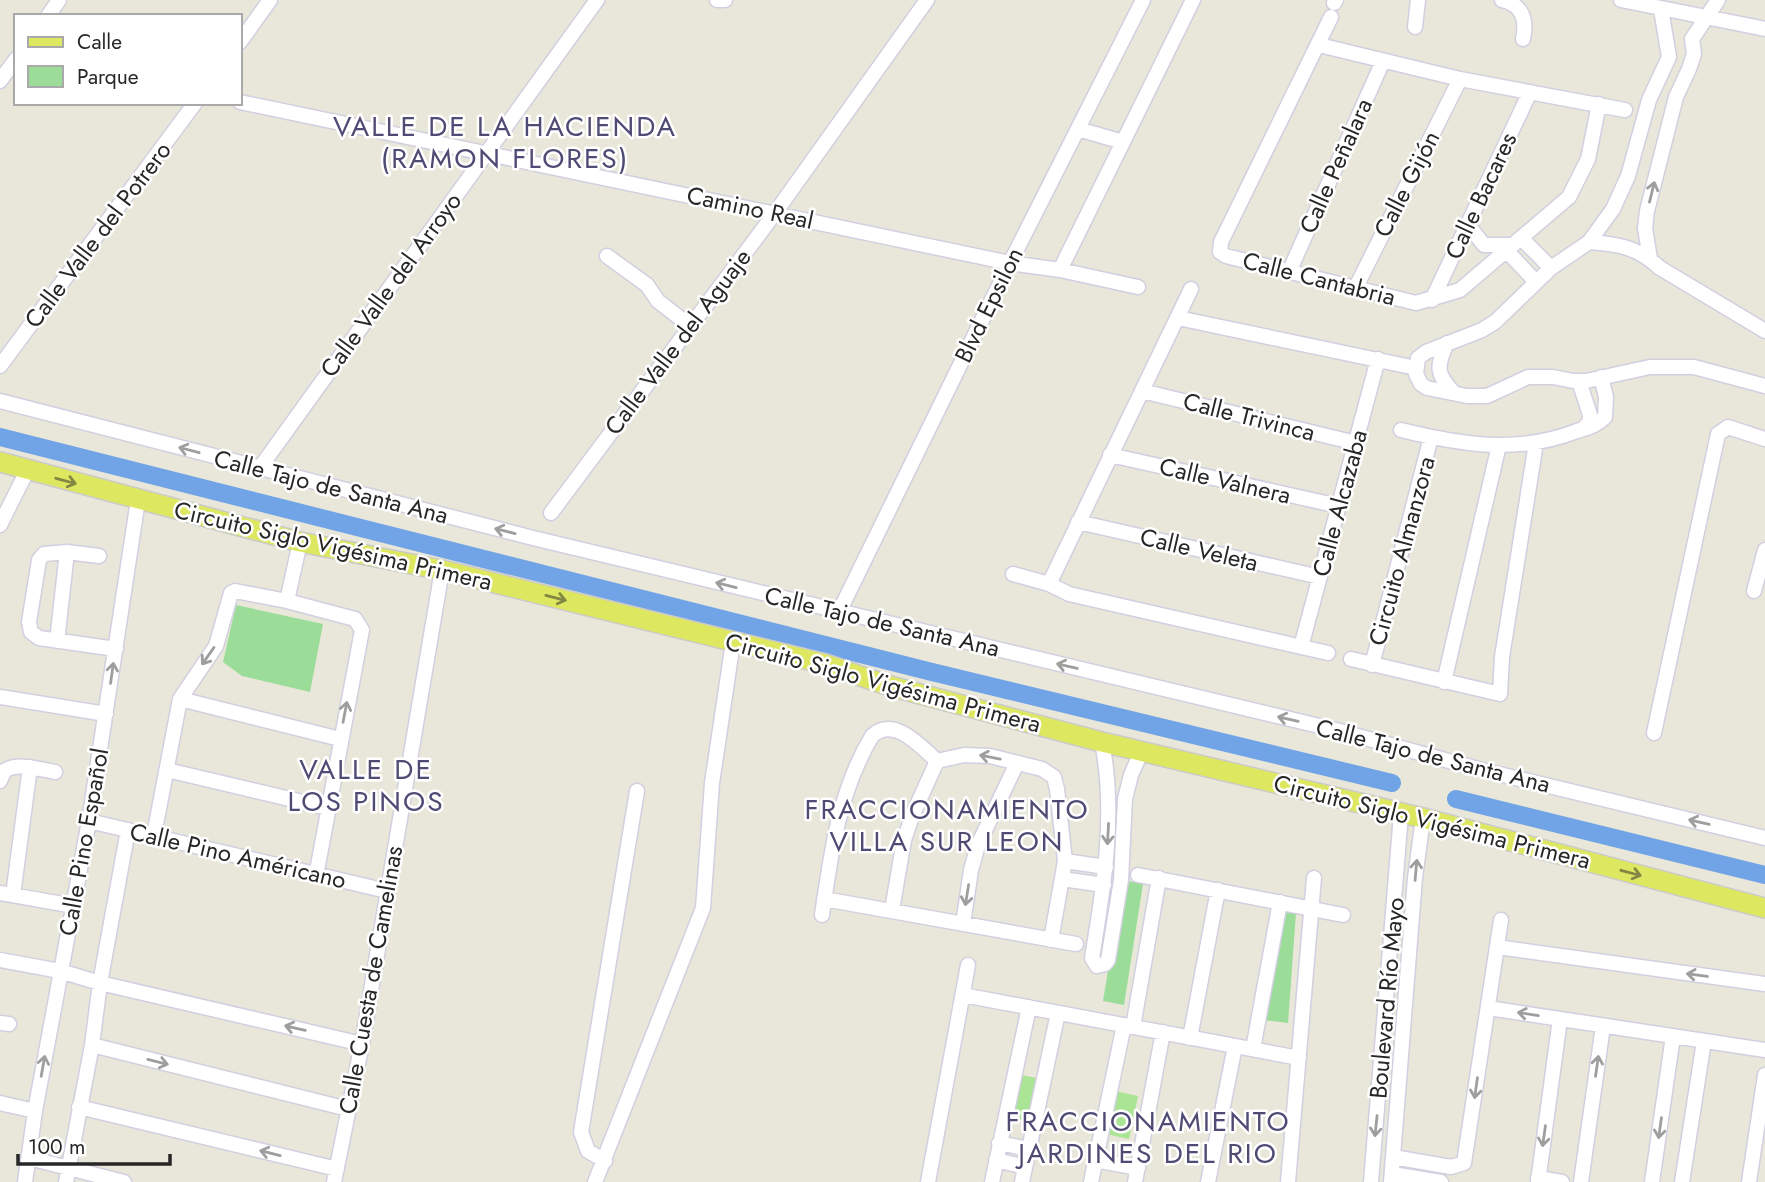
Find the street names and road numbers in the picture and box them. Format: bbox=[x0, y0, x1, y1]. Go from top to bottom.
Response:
street label: Calle Peñalara bbox=[1290, 93, 1381, 239]
street label: Calle Gijón bbox=[1365, 125, 1448, 243]
street label: Calle Bacares bbox=[1436, 127, 1525, 265]
street label: Calle Valle del Potrero bbox=[16, 134, 179, 335]
street label: Camino Real bbox=[684, 177, 817, 238]
street label: Calle Valle del Arroyo bbox=[312, 185, 470, 384]
street label: Calle Valle del Aguaje bbox=[596, 241, 759, 442]
street label: Blvd Epsilon bbox=[946, 241, 1032, 368]
street label: Calle Cantabria bbox=[1239, 243, 1399, 314]
street label: Calle Trivinca bbox=[1180, 383, 1319, 450]
street label: Calle Alcazaba bbox=[1303, 426, 1376, 580]
street label: Calle Tajo de Santa Ana bbox=[210, 440, 452, 533]
street label: Calle Valnera bbox=[1156, 448, 1294, 513]
street label: Circuito Almanzora bbox=[1359, 452, 1444, 649]
street label: Circuito Siglo Vigésima Primera bbox=[171, 492, 496, 599]
street label: Calle Veleta bbox=[1137, 519, 1262, 580]
street label: Calle Tajo de Santa Ana bbox=[761, 577, 1003, 666]
street label: Circuito Siglo Vigésima Primera bbox=[721, 624, 1045, 742]
street label: Calle Tajo de Santa Ana bbox=[1312, 709, 1554, 802]
street label: Calle Pino Español bbox=[50, 745, 117, 939]
street label: Circuito Siglo Vigésima Primera bbox=[1270, 765, 1594, 878]
street label: Calle Pino Américano bbox=[127, 814, 350, 897]
street label: Calle Cuesta de Camelinas bbox=[330, 843, 411, 1117]
street label: Boulevard Río Mayo bbox=[1360, 896, 1413, 1100]

